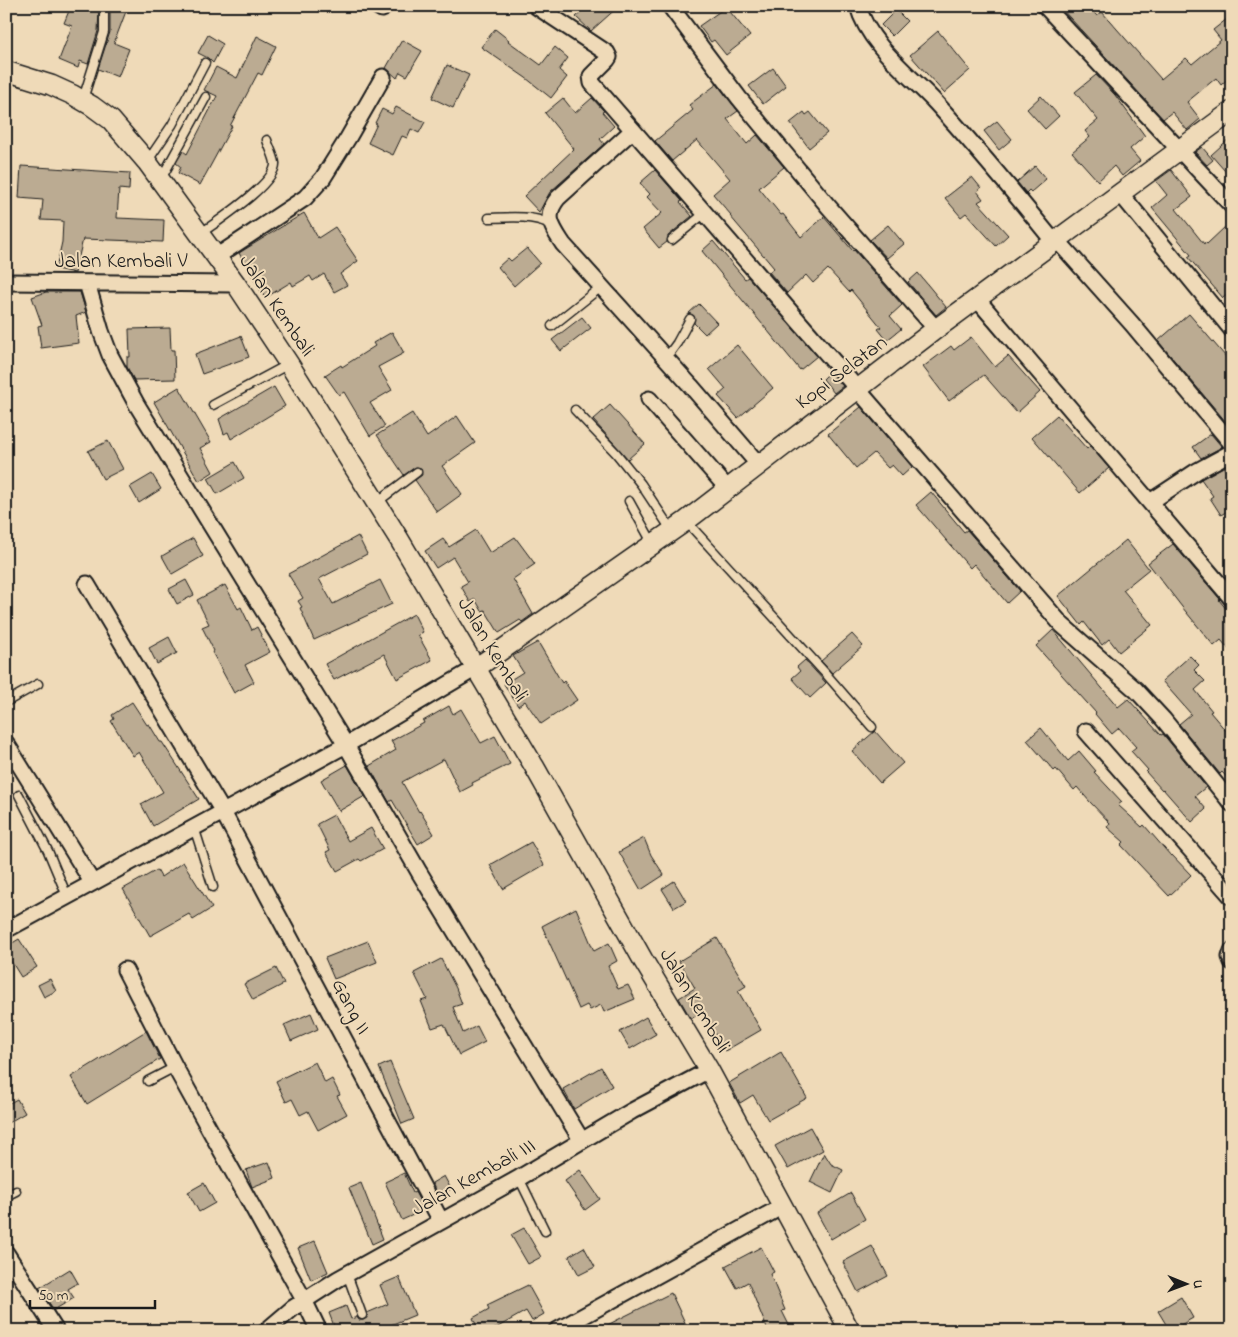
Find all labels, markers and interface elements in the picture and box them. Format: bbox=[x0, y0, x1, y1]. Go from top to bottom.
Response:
street label: Jalan Kembali V bbox=[55, 247, 188, 277]
street label: Jalan Kembali bbox=[231, 249, 321, 363]
street label: Kopi Selatan bbox=[790, 328, 894, 418]
street label: Jalan Kembali bbox=[449, 592, 535, 708]
street label: Jalan Kembali bbox=[651, 943, 737, 1059]
street label: Gang II bbox=[321, 974, 377, 1041]
street label: Jalan Kembali III bbox=[406, 1131, 542, 1225]
north arrow bbox=[1160, 1260, 1210, 1310]
scale bar bbox=[30, 1277, 155, 1309]
text: U bbox=[1187, 1280, 1208, 1289]
text: 50 m bbox=[38, 1285, 69, 1307]

